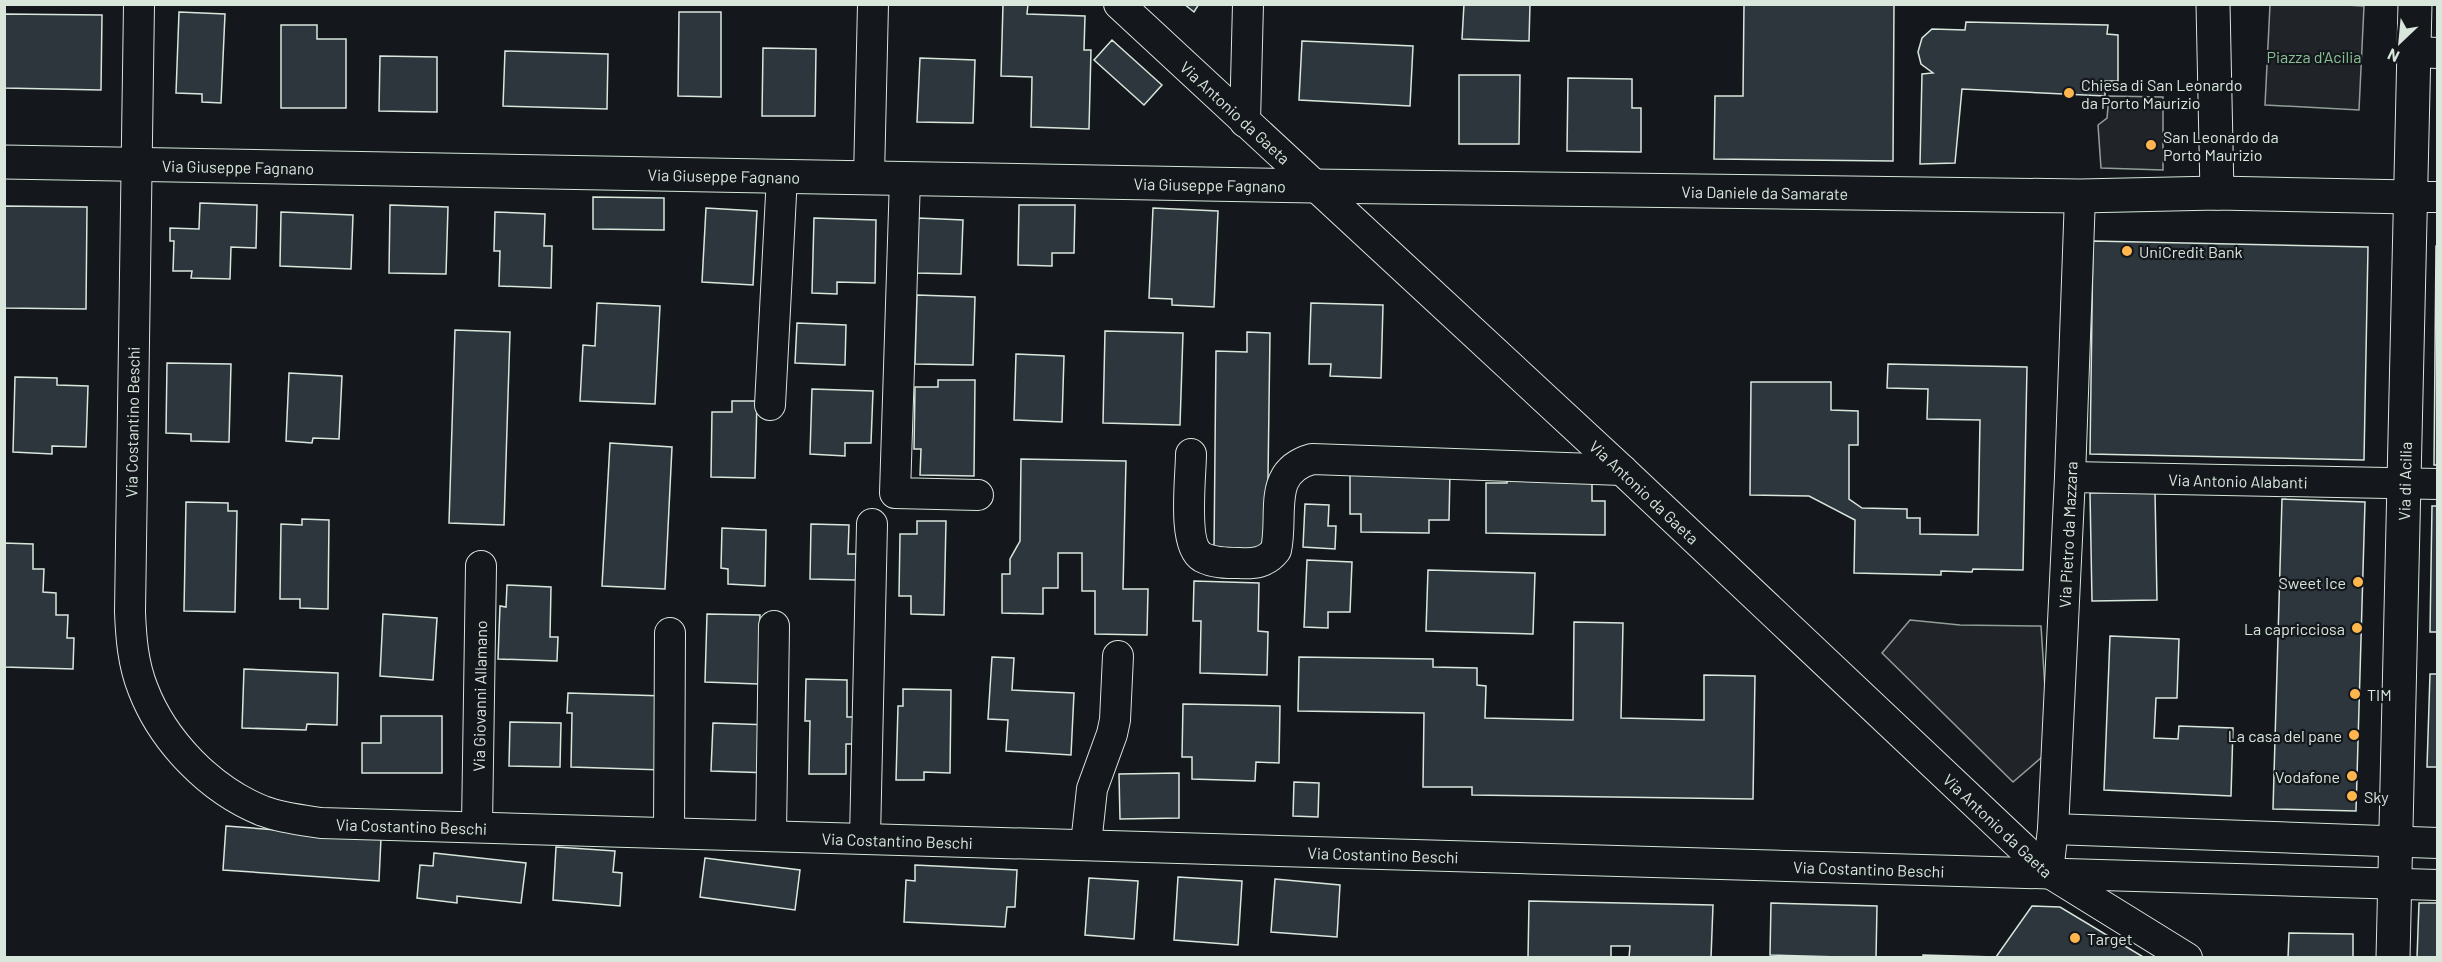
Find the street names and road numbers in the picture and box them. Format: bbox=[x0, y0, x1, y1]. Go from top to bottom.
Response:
street label: Via Antonio da Gaeta bbox=[1177, 57, 1294, 168]
street label: Via Giuseppe Fagnano bbox=[162, 155, 314, 177]
street label: Via Giuseppe Fagnano bbox=[648, 164, 800, 186]
street label: Via Giuseppe Fagnano bbox=[1133, 173, 1286, 195]
street label: Via Daniele da Samarate bbox=[1681, 181, 1848, 202]
street label: Via Costantino Beschi bbox=[121, 346, 143, 498]
street label: Via Antonio da Gaeta bbox=[1586, 436, 1703, 547]
street label: Via di Acilia bbox=[2394, 441, 2414, 521]
street label: Via Pietro da Mazzara bbox=[2054, 461, 2080, 608]
street label: Via Antonio Alabanti bbox=[2168, 469, 2308, 491]
street label: Via Giovanni Allamano bbox=[468, 620, 490, 772]
street label: Via Antonio da Gaeta bbox=[1940, 769, 2057, 881]
street label: Via Costantino Beschi bbox=[336, 814, 487, 837]
street label: Via Costantino Beschi bbox=[821, 828, 973, 852]
street label: Via Costantino Beschi bbox=[1307, 842, 1459, 866]
street label: Via Costantino Beschi bbox=[1793, 857, 1945, 880]

